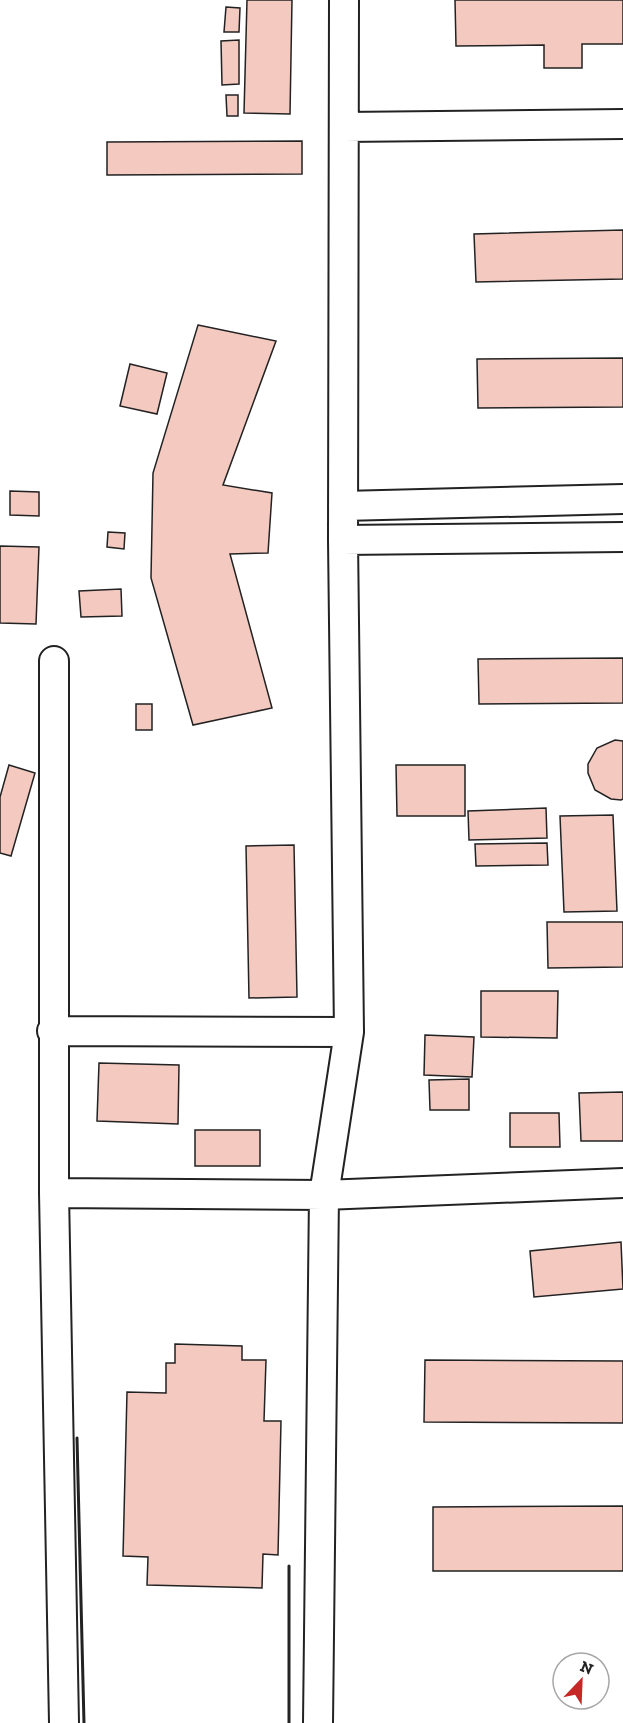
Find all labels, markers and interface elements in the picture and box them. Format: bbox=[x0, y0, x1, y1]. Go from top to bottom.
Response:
north arrow bbox=[551, 1651, 611, 1711]
text: N bbox=[577, 1657, 596, 1679]

